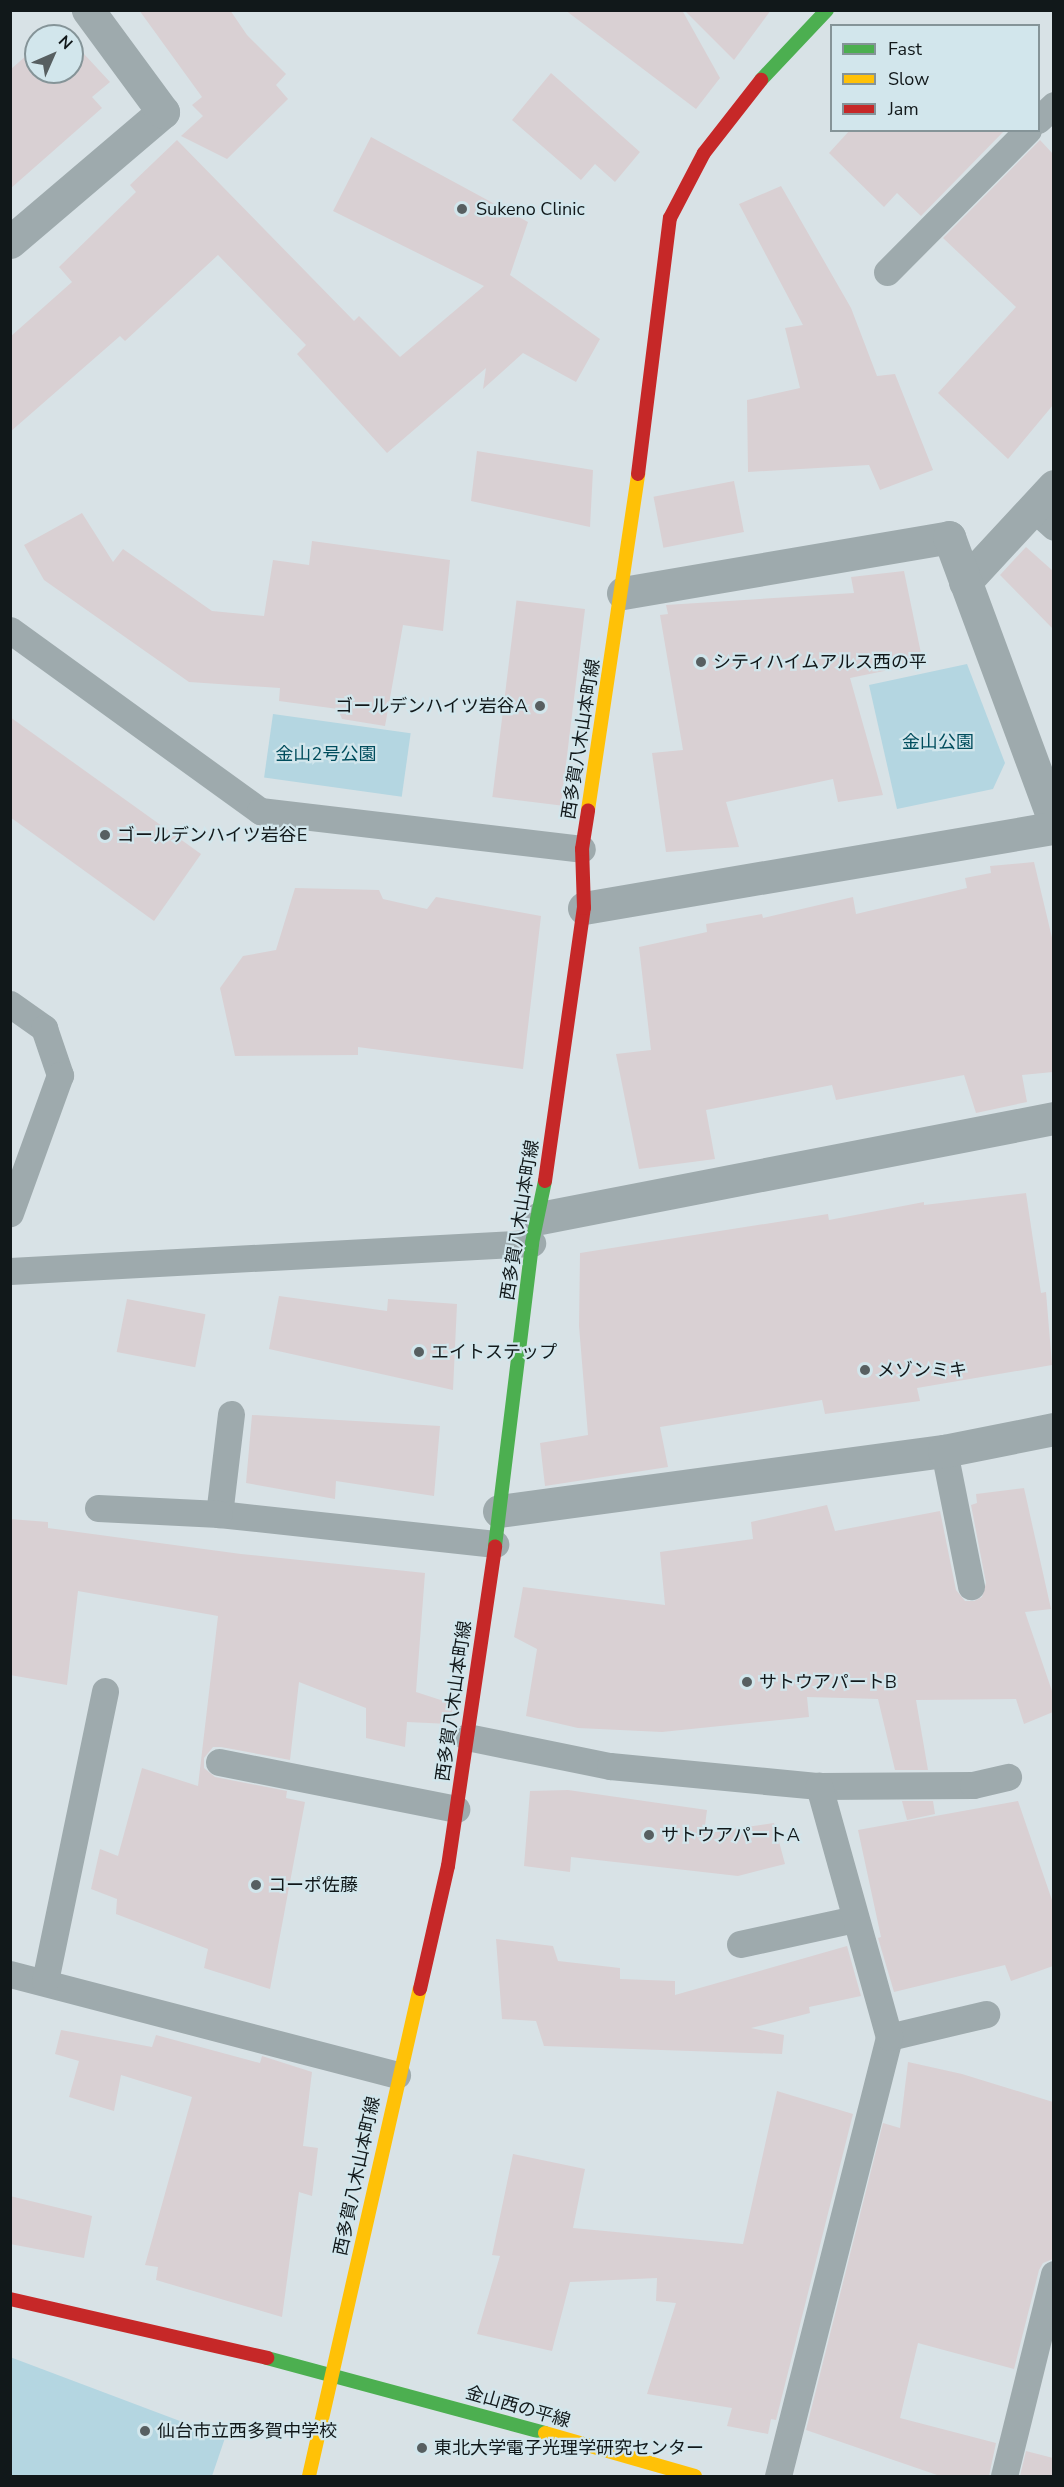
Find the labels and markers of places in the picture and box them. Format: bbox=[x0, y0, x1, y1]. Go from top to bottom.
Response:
place label: Sukeno Clinic bbox=[476, 198, 585, 220]
marker: Sukeno Clinic bbox=[453, 200, 471, 218]
place label: シティハイムアルス西の平 bbox=[713, 651, 929, 673]
marker: シティハイムアルス西の平 bbox=[694, 655, 708, 669]
place label: ゴールデンハイツ岩谷A bbox=[335, 695, 528, 717]
marker: ゴールデンハイツ岩谷A bbox=[533, 699, 547, 713]
place label: ゴールデンハイツ岩谷E bbox=[117, 824, 307, 846]
marker: ゴールデンハイツ岩谷E bbox=[98, 828, 112, 842]
place label: エイトステップ bbox=[431, 1341, 557, 1363]
marker: エイトステップ bbox=[412, 1345, 426, 1359]
place label: メゾンミキ bbox=[877, 1359, 967, 1381]
marker: メゾンミキ bbox=[858, 1363, 872, 1377]
place label: サトウアパートB bbox=[759, 1671, 897, 1693]
marker: サトウアパートB bbox=[740, 1675, 754, 1689]
place label: サトウアパートA bbox=[661, 1824, 800, 1846]
marker: サトウアパートA bbox=[642, 1828, 656, 1842]
place label: コーポ佐藤 bbox=[268, 1874, 358, 1896]
marker: コーポ佐藤 bbox=[249, 1878, 263, 1892]
place label: 仙台市立西多賀中学校 bbox=[157, 2420, 337, 2442]
marker: 仙台市立西多賀中学校 bbox=[138, 2424, 152, 2438]
place label: 東北大学電子光理学研究センター bbox=[434, 2437, 704, 2459]
marker: 東北大学電子光理学研究センター bbox=[415, 2441, 429, 2455]

